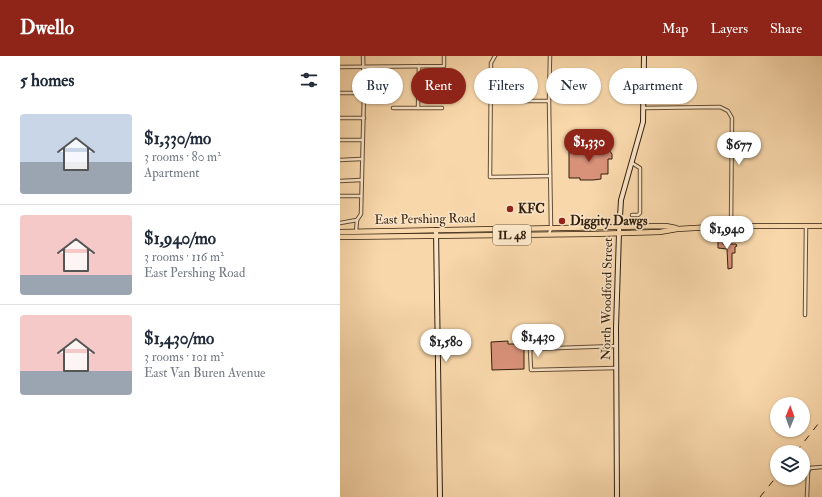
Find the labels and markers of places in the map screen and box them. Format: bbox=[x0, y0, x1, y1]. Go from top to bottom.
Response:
pin: $1,330 bbox=[556, 129, 622, 163]
pin: $677 bbox=[715, 132, 763, 166]
place label: KFC bbox=[518, 201, 545, 217]
marker: KFC bbox=[505, 204, 515, 214]
place label: Diggity Dawgs bbox=[570, 213, 648, 230]
marker: Diggity Dawgs bbox=[557, 216, 567, 226]
pin: $1,940 bbox=[694, 216, 760, 250]
pin: $1,430 bbox=[505, 324, 571, 358]
pin: $1,580 bbox=[413, 329, 479, 363]

